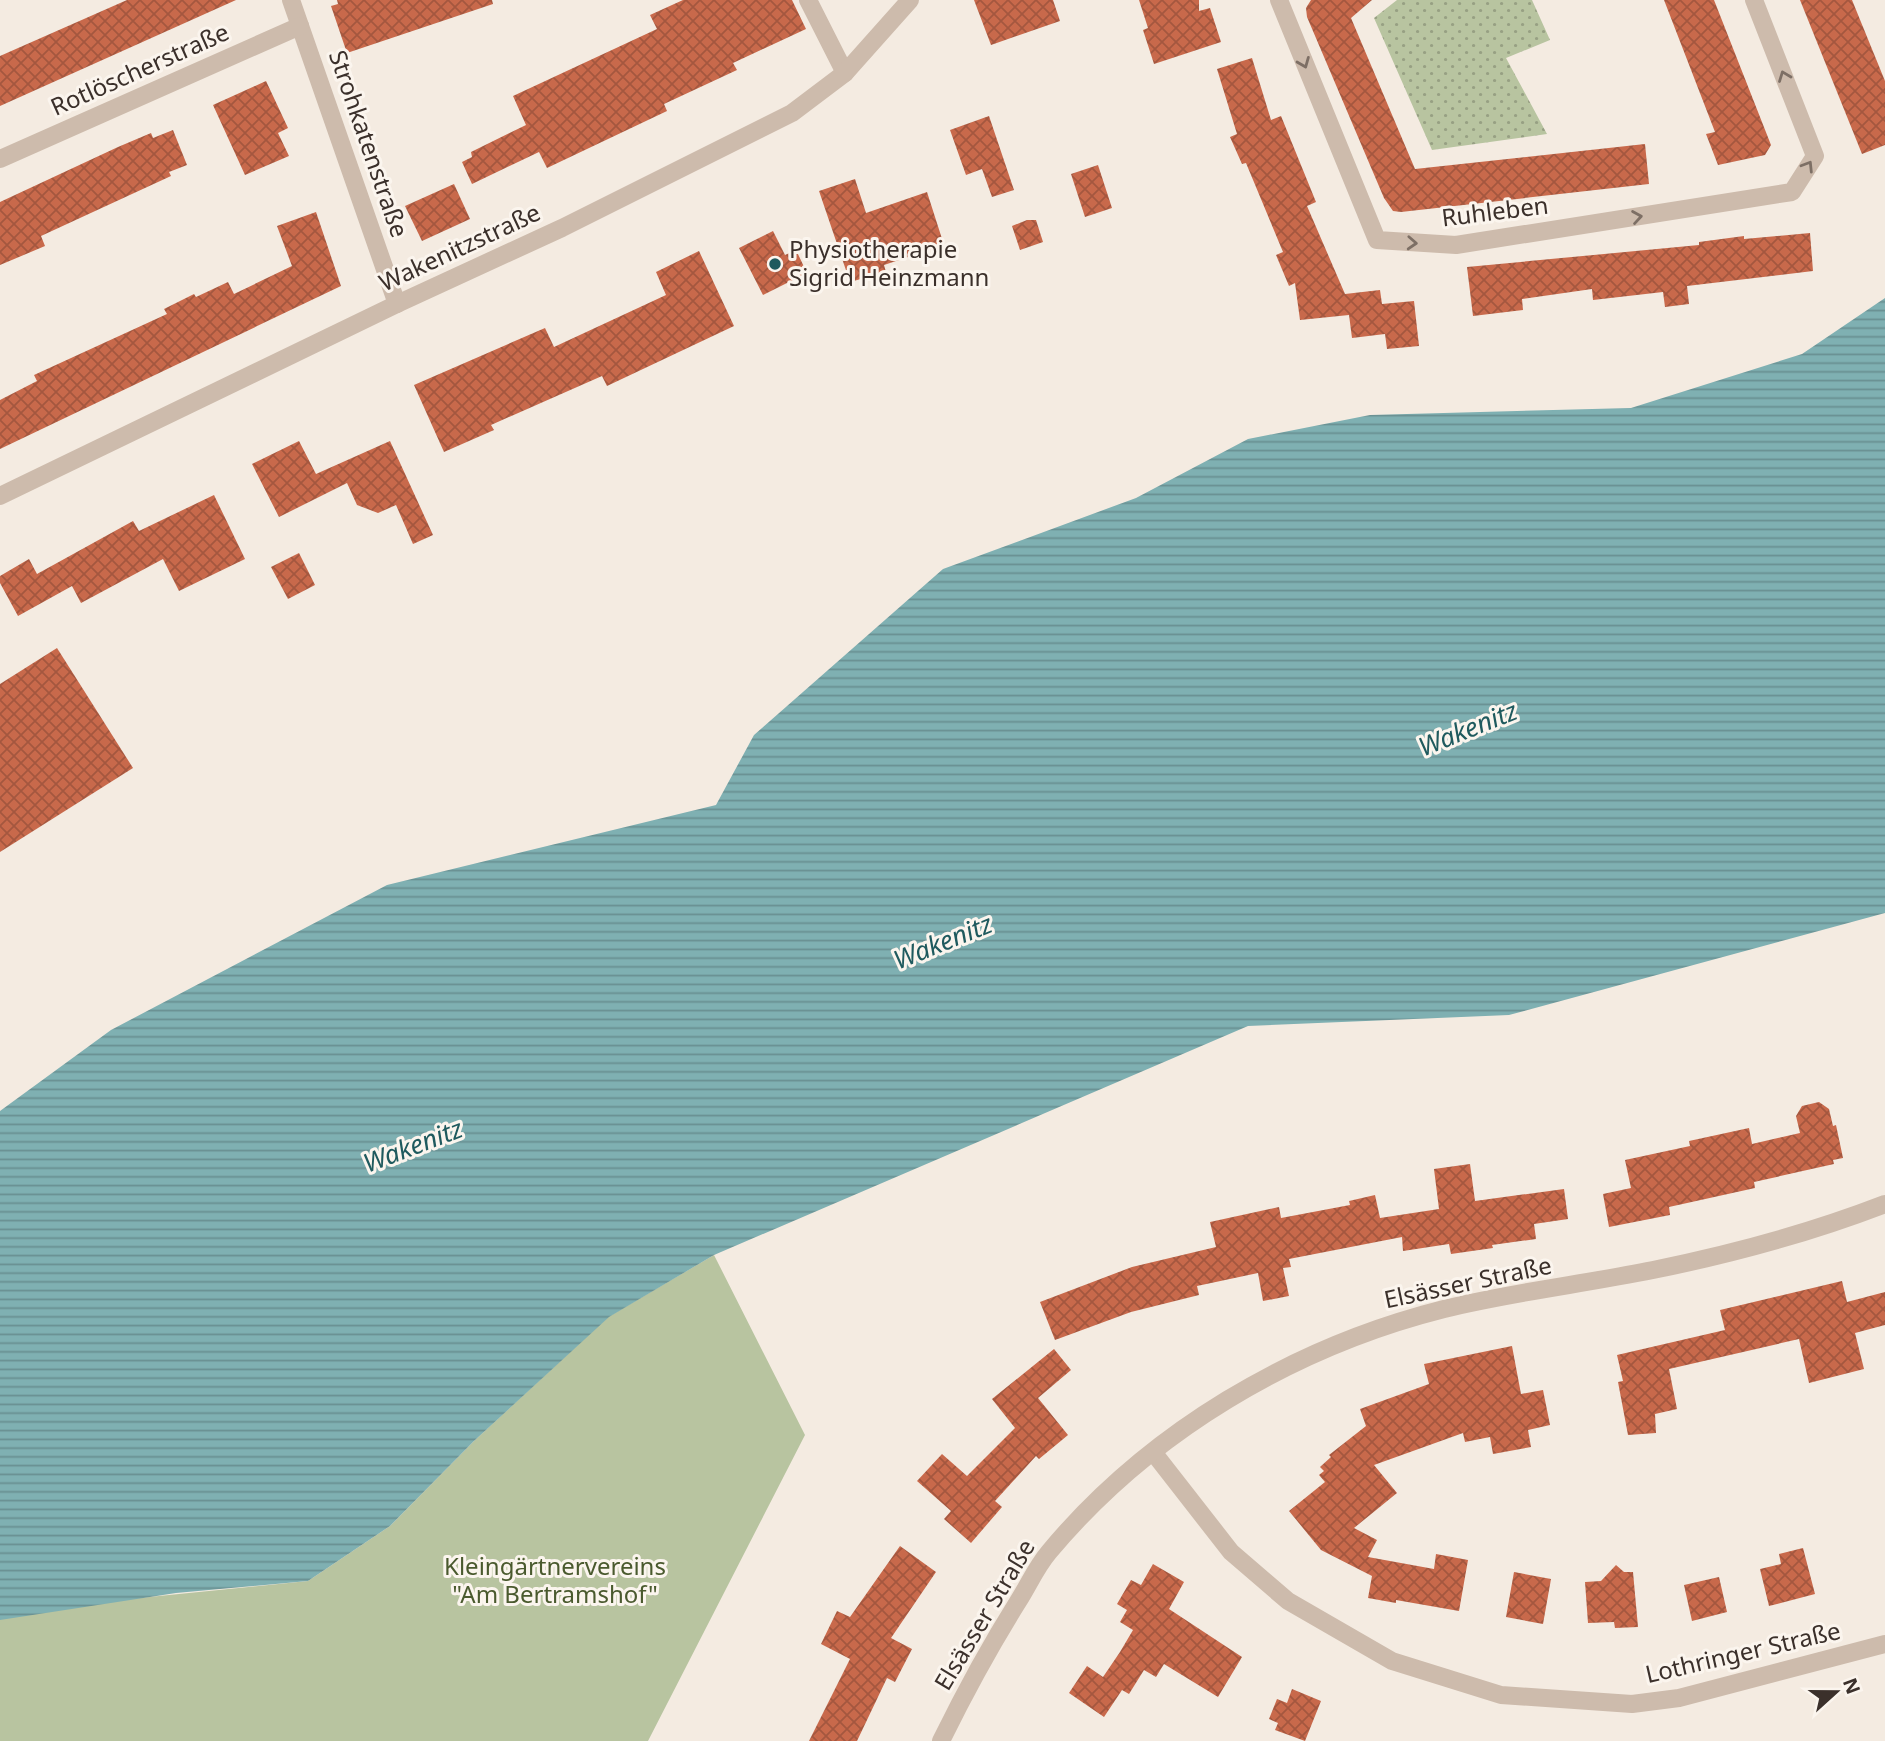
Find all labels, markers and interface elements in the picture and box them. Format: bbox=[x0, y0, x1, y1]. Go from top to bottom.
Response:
street label: Rotlöscherstraße bbox=[45, 15, 234, 123]
street label: Strohkatenstraße bbox=[322, 46, 417, 241]
one-way arrow bbox=[1295, 56, 1309, 68]
one-way arrow bbox=[1778, 70, 1792, 82]
one-way arrow bbox=[1800, 161, 1813, 174]
street label: Ruhleben bbox=[1439, 188, 1550, 233]
street label: Wakenitzstraße bbox=[373, 195, 545, 298]
one-way arrow bbox=[1631, 209, 1643, 224]
place label: Physiotherapie Sigrid Heinzmann bbox=[789, 232, 989, 293]
one-way arrow bbox=[1407, 235, 1418, 250]
marker: Physiotherapie Sigrid Heinzmann bbox=[767, 256, 783, 272]
water label: Wakenitz bbox=[1413, 692, 1523, 764]
water label: Wakenitz bbox=[888, 905, 998, 977]
water label: Wakenitz bbox=[358, 1110, 468, 1180]
street label: Elsässer Straße bbox=[1381, 1248, 1555, 1315]
street label: Elsässer Straße bbox=[926, 1533, 1042, 1696]
park label: Kleingärtnervereins "Am Bertramshof" bbox=[444, 1549, 666, 1610]
street label: Lothringer Straße bbox=[1642, 1613, 1844, 1690]
north arrow bbox=[1801, 1657, 1871, 1727]
text: N bbox=[1837, 1674, 1867, 1698]

